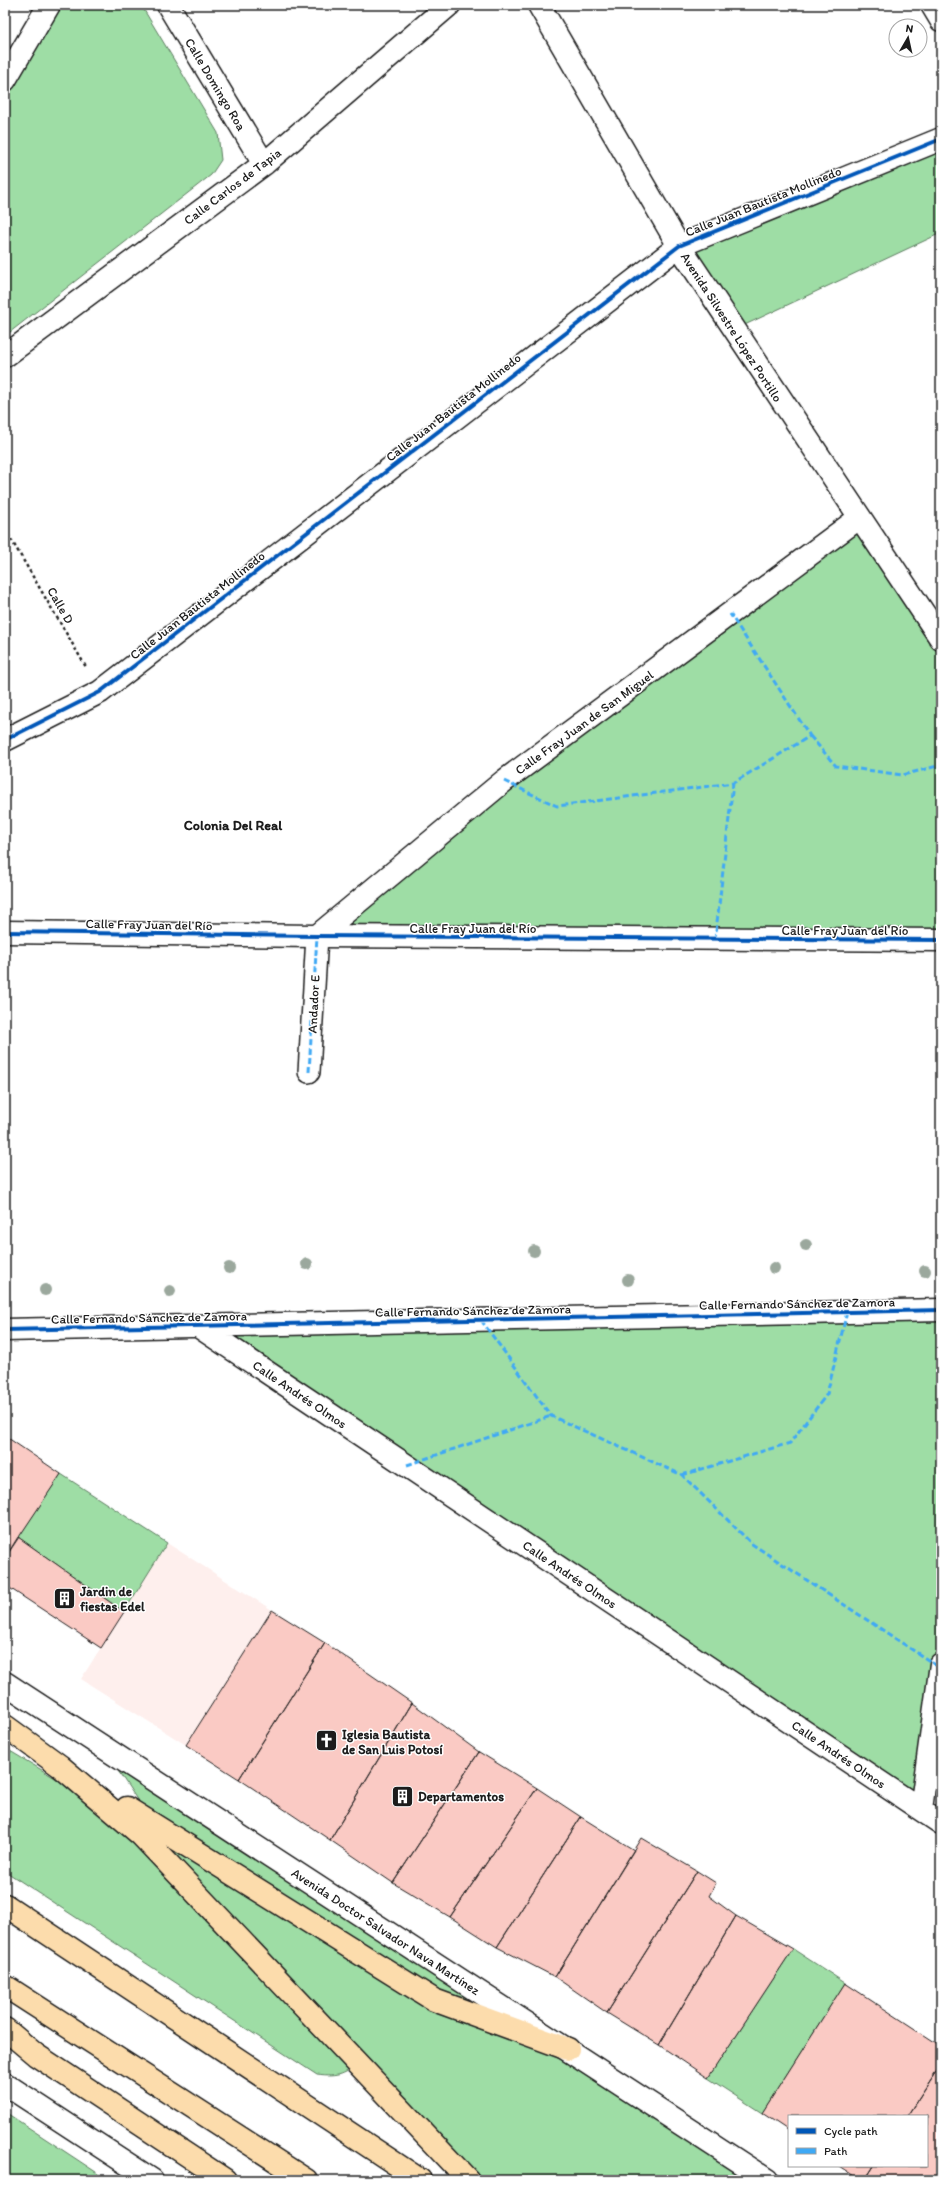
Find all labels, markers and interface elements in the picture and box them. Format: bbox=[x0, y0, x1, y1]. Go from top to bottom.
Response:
north arrow bbox=[888, 18, 928, 58]
text: N bbox=[905, 22, 914, 36]
street label: Calle Domingo Roa bbox=[182, 35, 249, 133]
street label: Calle Carlos de Tapia bbox=[181, 145, 284, 228]
street label: Calle Juan Bautista Mollinedo bbox=[683, 163, 844, 240]
street label: Avenida Silvestre López Portillo bbox=[678, 250, 786, 405]
street label: Calle Juan Bautista Mollinedo bbox=[383, 350, 524, 465]
street label: Calle Juan Bautista Mollinedo bbox=[127, 548, 268, 663]
street label: Calle D bbox=[44, 584, 77, 626]
street label: Calle Fray Juan de San Miguel bbox=[512, 667, 657, 778]
district label: Colonia Del Real bbox=[184, 817, 283, 834]
street label: Calle Fray Juan del Río bbox=[85, 916, 213, 933]
street label: Calle Fray Juan del Río bbox=[410, 921, 537, 936]
street label: Calle Fray Juan del Río bbox=[782, 923, 909, 938]
street label: Andador E bbox=[304, 975, 323, 1034]
street label: Calle Fernando Sánchez de Zamora bbox=[699, 1294, 896, 1313]
street label: Calle Fernando Sánchez de Zamora bbox=[375, 1301, 572, 1320]
street label: Calle Fernando Sánchez de Zamora bbox=[51, 1308, 248, 1327]
street label: Calle Andrés Olmos bbox=[250, 1357, 350, 1432]
street label: Calle Andrés Olmos bbox=[520, 1537, 620, 1612]
place label: Jardin de fiestas Edel bbox=[79, 1584, 145, 1614]
building icon: Jardin de fiestas Edel bbox=[52, 1585, 78, 1611]
street label: Calle Andrés Olmos bbox=[789, 1717, 889, 1792]
place label: Iglesia Bautista de San Luis Potosí bbox=[342, 1727, 443, 1757]
church icon: Iglesia Bautista de San Luis Potosí bbox=[313, 1728, 339, 1754]
building icon: Departamentos bbox=[390, 1783, 416, 1809]
place label: Departamentos bbox=[418, 1789, 504, 1805]
street label: Avenida Doctor Salvador Nava Martínez bbox=[289, 1865, 483, 1998]
legend bbox=[788, 2115, 928, 2167]
text: Cycle path bbox=[824, 2124, 878, 2138]
text: Path bbox=[824, 2144, 847, 2158]

